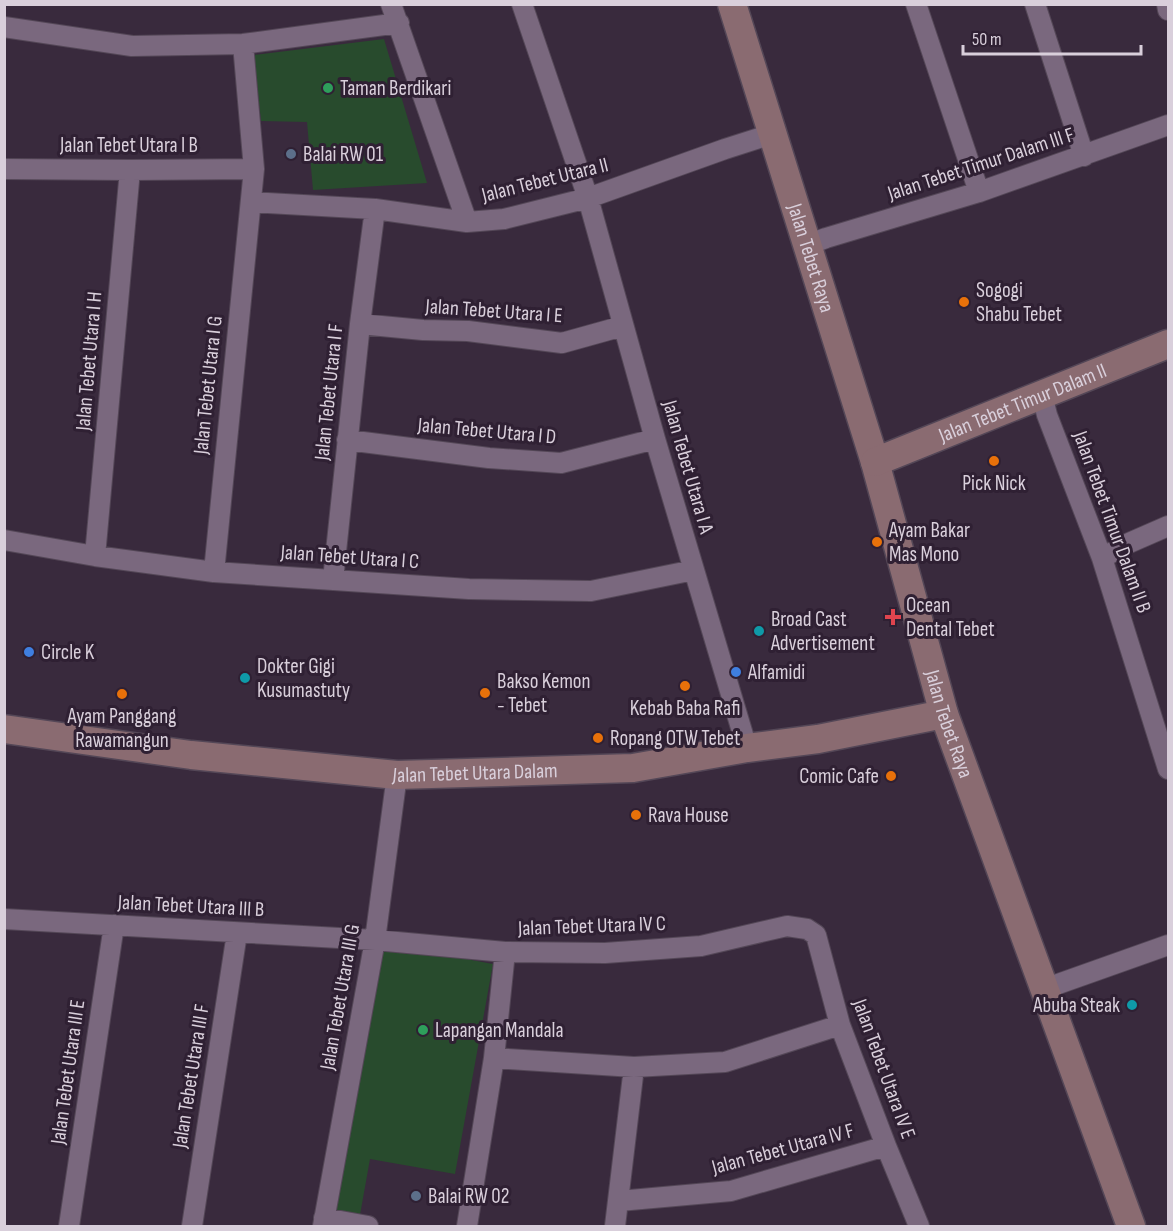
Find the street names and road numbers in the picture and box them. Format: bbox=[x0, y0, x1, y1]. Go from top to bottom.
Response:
street label: Jalan Tebet Timur Dalam III F bbox=[884, 122, 1077, 206]
street label: Jalan Tebet Utara I B bbox=[59, 133, 198, 158]
street label: Jalan Tebet Utara II bbox=[478, 152, 611, 208]
street label: Jalan Tebet Raya bbox=[782, 200, 840, 315]
street label: Jalan Tebet Utara I H bbox=[70, 291, 108, 432]
street label: Jalan Tebet Utara I E bbox=[424, 294, 563, 328]
street label: Jalan Tebet Utara I G bbox=[188, 315, 228, 456]
street label: Jalan Tebet Utara I F bbox=[309, 323, 349, 462]
street label: Jalan Tebet Timur Dalam II bbox=[934, 358, 1110, 448]
street label: Jalan Tebet Utara I A bbox=[657, 396, 719, 538]
street label: Jalan Tebet Utara I D bbox=[416, 412, 557, 450]
street label: Jalan Tebet Timur Dalam II B bbox=[1067, 427, 1156, 616]
street label: Jalan Tebet Utara I C bbox=[279, 540, 420, 574]
street label: Jalan Tebet Raya bbox=[920, 666, 979, 781]
street label: Jalan Tebet Utara Dalam bbox=[391, 758, 558, 787]
street label: Jalan Tebet Utara III B bbox=[116, 890, 265, 922]
street label: Jalan Tebet Utara IV C bbox=[516, 911, 667, 941]
street label: Jalan Tebet Utara III G bbox=[315, 922, 365, 1073]
street label: Jalan Tebet Utara IV E bbox=[847, 995, 921, 1142]
street label: Jalan Tebet Utara III E bbox=[45, 998, 91, 1147]
street label: Jalan Tebet Utara III F bbox=[167, 1002, 215, 1151]
street label: Jalan Tebet Utara IV F bbox=[708, 1118, 857, 1180]

